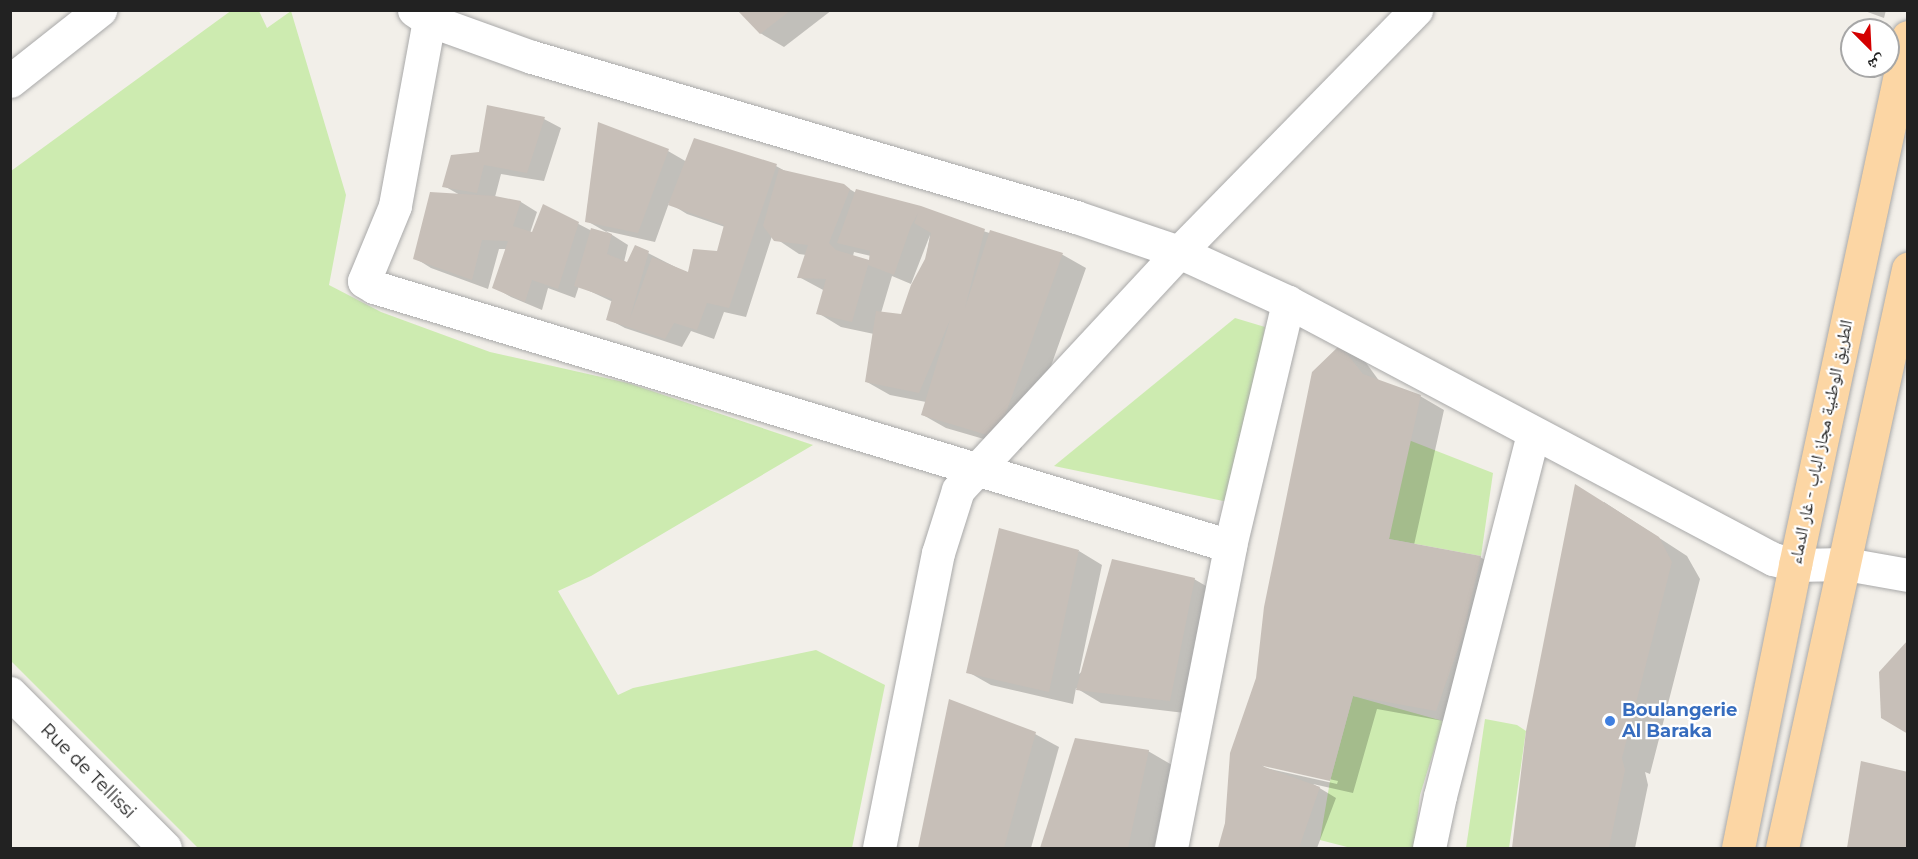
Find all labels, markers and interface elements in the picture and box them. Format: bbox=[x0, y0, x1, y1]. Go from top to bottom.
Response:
north arrow bbox=[1840, 18, 1900, 78]
text: ش bbox=[1865, 51, 1888, 75]
street label: الطريق الوطنية مجاز الباب - غار الدماء bbox=[1785, 318, 1857, 566]
place label: Boulangerie Al Baraka bbox=[1622, 700, 1737, 742]
marker: Boulangerie Al Baraka bbox=[1603, 714, 1617, 728]
street label: Rue de Tellissi bbox=[36, 719, 140, 823]

